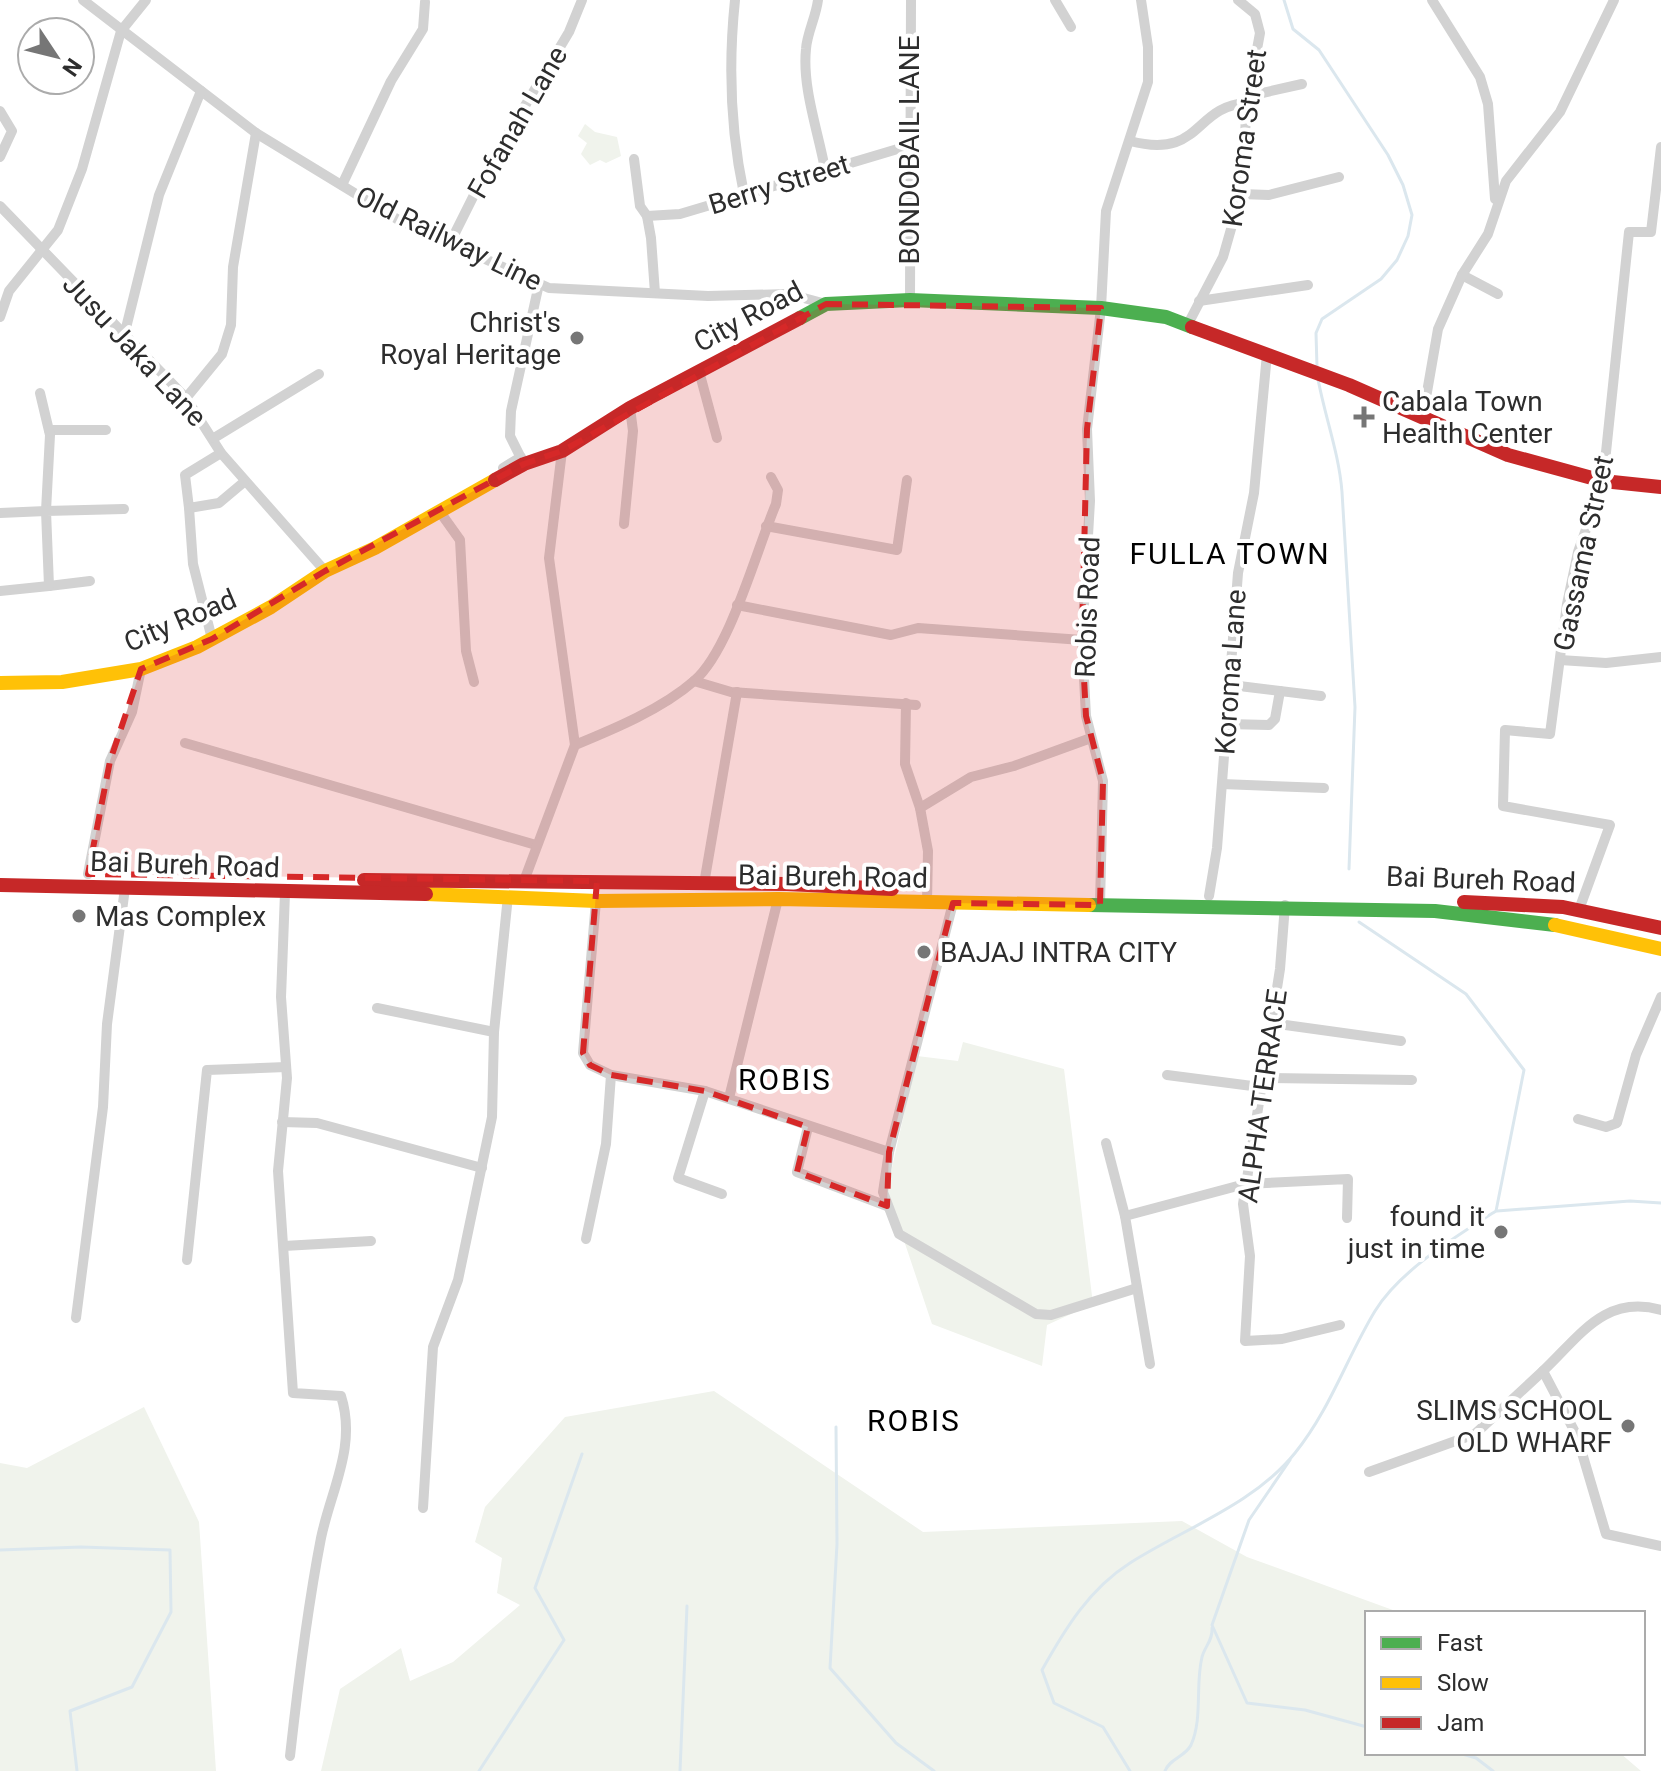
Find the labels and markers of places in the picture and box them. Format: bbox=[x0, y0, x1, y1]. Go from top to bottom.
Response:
place label: Christ's Royal Heritage bbox=[380, 306, 561, 371]
marker: Christ's Royal Heritage bbox=[568, 329, 586, 347]
place label: Cabala Town Health Center bbox=[1382, 385, 1553, 450]
marker: Cabala Town Health Center bbox=[1353, 406, 1375, 428]
place label: Mas Complex bbox=[95, 900, 266, 933]
marker: Mas Complex bbox=[70, 907, 88, 925]
place label: BAJAJ INTRA CITY bbox=[940, 936, 1177, 969]
marker: BAJAJ INTRA CITY bbox=[915, 943, 933, 961]
place label: found it just in time bbox=[1347, 1200, 1485, 1265]
marker: found it just in time bbox=[1492, 1223, 1510, 1241]
place label: SLIMS SCHOOL OLD WHARF bbox=[1416, 1394, 1612, 1459]
marker: SLIMS SCHOOL OLD WHARF bbox=[1619, 1417, 1637, 1435]

